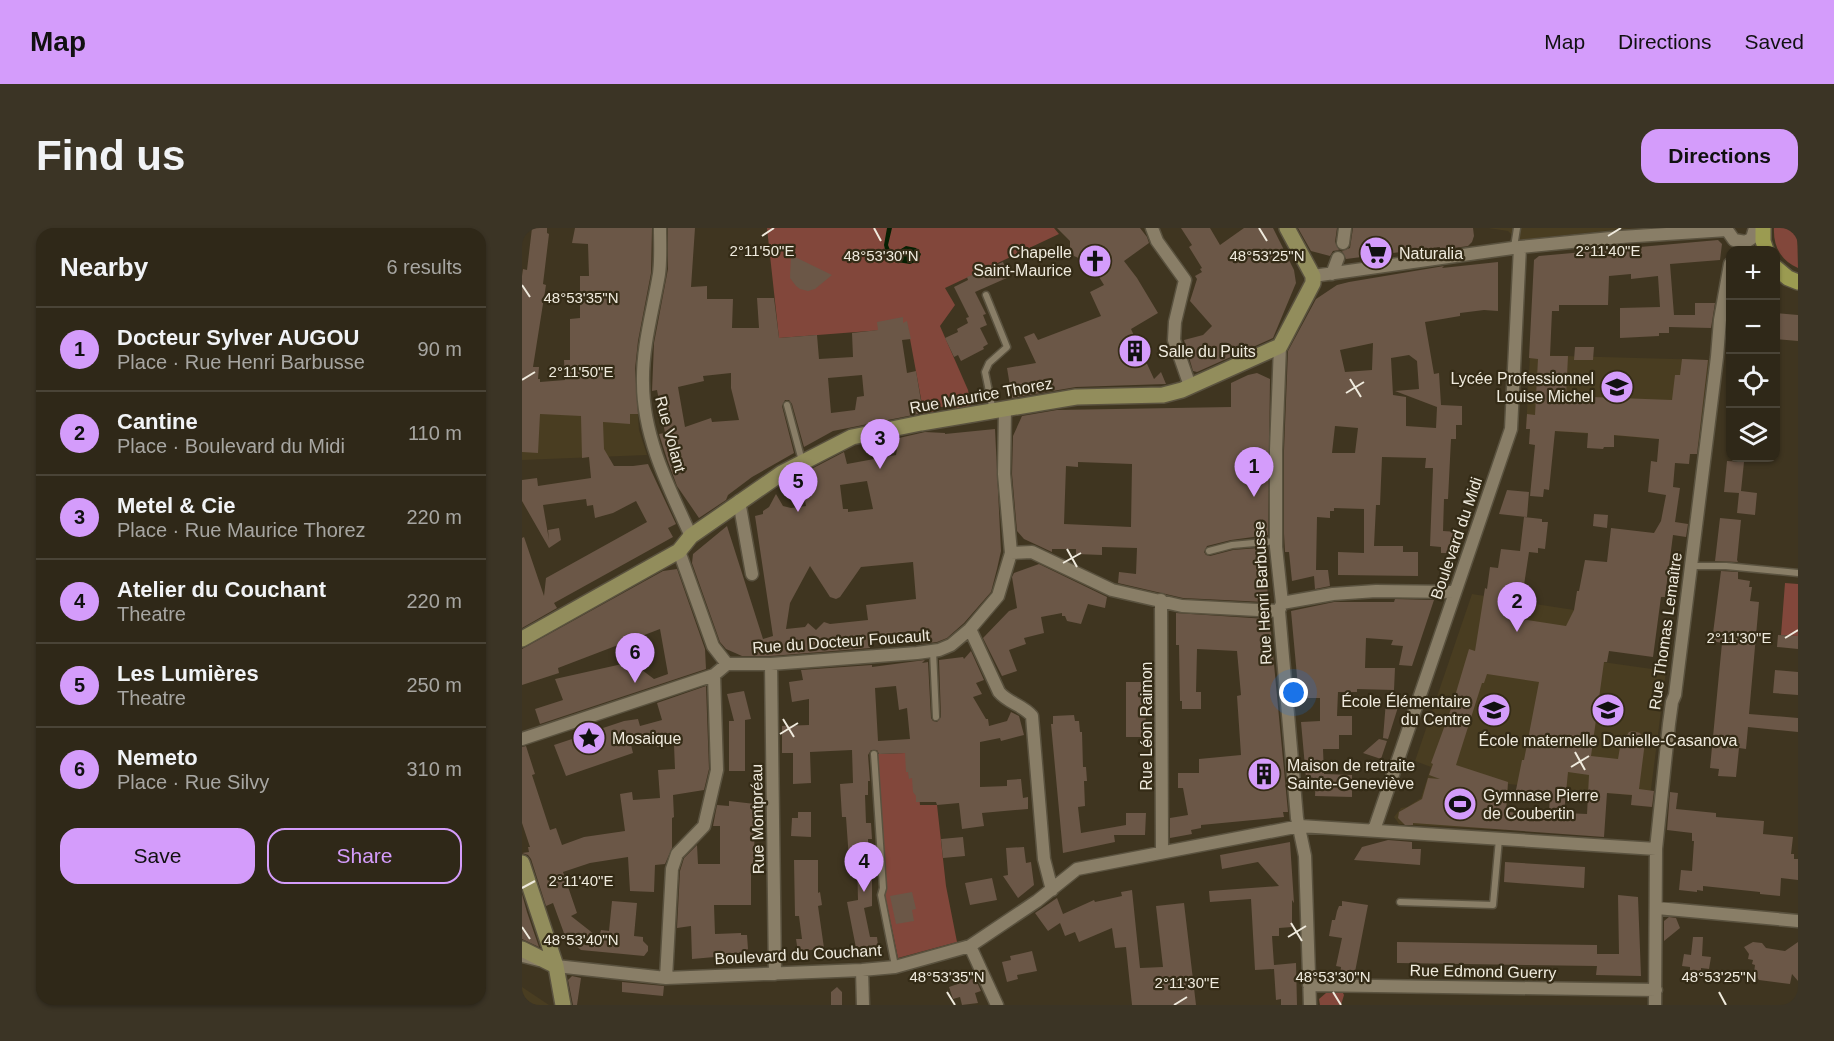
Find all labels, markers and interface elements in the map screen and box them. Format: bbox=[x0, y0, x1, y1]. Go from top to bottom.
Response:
text: Map bbox=[30, 26, 86, 57]
text: Map bbox=[1544, 30, 1585, 53]
text: Directions bbox=[1618, 30, 1711, 53]
text: Saved bbox=[1744, 30, 1804, 53]
button: Directions bbox=[1641, 129, 1798, 183]
text: Find us bbox=[36, 132, 185, 179]
supermarket icon: Naturalia bbox=[1358, 235, 1394, 271]
text: 2°11'50"E bbox=[730, 242, 794, 259]
text: 2°11'40"E bbox=[1576, 242, 1640, 259]
church icon: Chapelle Saint-Maurice bbox=[1077, 243, 1113, 279]
place label: Chapelle Saint-Maurice bbox=[973, 244, 1072, 279]
place label: Naturalia bbox=[1399, 245, 1463, 262]
map controls bbox=[1726, 246, 1780, 462]
button: + bbox=[1726, 246, 1780, 300]
text: 48°53'30"N bbox=[843, 247, 919, 264]
text: 48°53'25"N bbox=[1229, 247, 1305, 264]
text: Nearby bbox=[60, 252, 148, 282]
text: 6 results bbox=[386, 256, 462, 278]
text: 48°53'35"N bbox=[543, 289, 619, 306]
button: − bbox=[1726, 300, 1780, 354]
text: Docteur Sylver AUGOU bbox=[117, 325, 359, 350]
building icon: Salle du Puits bbox=[1117, 333, 1153, 369]
text: 1 bbox=[74, 338, 85, 360]
text: 90 m bbox=[418, 338, 462, 360]
place label: Salle du Puits bbox=[1158, 343, 1256, 360]
text: Place · Rue Henri Barbusse bbox=[117, 351, 365, 373]
button: locate bbox=[1726, 354, 1780, 408]
text: 2°11'50"E bbox=[549, 363, 613, 380]
school or university icon: Lycée Professionnel Louise Michel bbox=[1599, 369, 1635, 405]
place label: Lycée Professionnel Louise Michel bbox=[1451, 370, 1594, 405]
street label: Rue Maurice Thorez bbox=[908, 375, 1054, 416]
street label: Rue Volant bbox=[652, 394, 689, 475]
button: layers bbox=[1726, 408, 1780, 462]
text: Cantine bbox=[117, 409, 198, 434]
pin: 3 bbox=[860, 420, 900, 469]
text: 2 bbox=[74, 422, 85, 444]
text: 110 m bbox=[408, 422, 462, 444]
text: Place · Boulevard du Midi bbox=[117, 435, 345, 457]
pin: 1 bbox=[1234, 448, 1274, 497]
pin: 5 bbox=[778, 462, 818, 512]
street label: Boulevard du Midi bbox=[1428, 475, 1485, 601]
text: Metel & Cie bbox=[117, 493, 236, 518]
text: 3 bbox=[74, 506, 85, 528]
text: 220 m bbox=[406, 506, 462, 528]
text: Place · Rue Maurice Thorez bbox=[117, 519, 366, 541]
street label: Rue Henri Barbusse bbox=[1250, 520, 1275, 665]
street label: Rue Thomas Lemaître bbox=[1646, 551, 1685, 711]
text: Atelier du Couchant bbox=[117, 577, 326, 602]
pin: 2 bbox=[1498, 582, 1536, 632]
text: 4 bbox=[74, 590, 85, 612]
text: 220 m bbox=[406, 590, 462, 612]
text: Theatre bbox=[117, 603, 186, 625]
street label: Rue du Docteur Foucault bbox=[752, 627, 931, 656]
text: 2°11'30"E bbox=[1707, 629, 1771, 646]
pin: 6 bbox=[616, 634, 654, 683]
text: Les Lumières bbox=[117, 661, 259, 686]
street label: Rue Léon Raimon bbox=[1138, 662, 1155, 790]
text: 5 bbox=[74, 674, 85, 696]
text: 250 m bbox=[406, 674, 462, 696]
your location bbox=[1279, 678, 1308, 707]
text: Theatre bbox=[117, 687, 186, 709]
place label: École Élémentaire du Centre bbox=[1341, 692, 1471, 728]
school or university icon: École Élémentaire du Centre bbox=[1476, 692, 1512, 728]
school or university icon: École maternelle Danielle-Casanova bbox=[1590, 692, 1626, 728]
place icon: Mosaique bbox=[571, 720, 607, 756]
place label: Mosaique bbox=[612, 730, 681, 747]
place label: École maternelle Danielle-Casanova bbox=[1479, 731, 1738, 749]
text: Nemeto bbox=[117, 745, 198, 770]
building icon: Maison de retraite Sainte-Geneviève bbox=[1246, 756, 1282, 792]
place label: Maison de retraite Sainte-Geneviève bbox=[1287, 757, 1415, 792]
text: 6 bbox=[74, 758, 85, 780]
text: 310 m bbox=[406, 758, 462, 780]
street label: Rue Montpréau bbox=[748, 764, 767, 874]
text: Place · Rue Silvy bbox=[117, 771, 269, 793]
sports icon: Gymnase Pierre de Coubertin bbox=[1442, 786, 1478, 822]
place label: Gymnase Pierre de Coubertin bbox=[1483, 787, 1599, 822]
button: Save bbox=[60, 828, 255, 884]
button: Share bbox=[267, 828, 462, 884]
pin: 4 bbox=[844, 842, 884, 892]
text: 2°11'40"E bbox=[549, 872, 613, 889]
text: 48°53'40"N bbox=[543, 931, 619, 948]
street label: Boulevard du Couchant bbox=[714, 942, 883, 967]
street label: Rue Edmond Guerry bbox=[1409, 962, 1556, 981]
text: 48°53'35"N bbox=[909, 968, 985, 985]
text: 48°53'30"N bbox=[1295, 968, 1371, 985]
text: 48°53'25"N bbox=[1681, 968, 1757, 985]
text: 2°11'30"E bbox=[1155, 974, 1219, 991]

